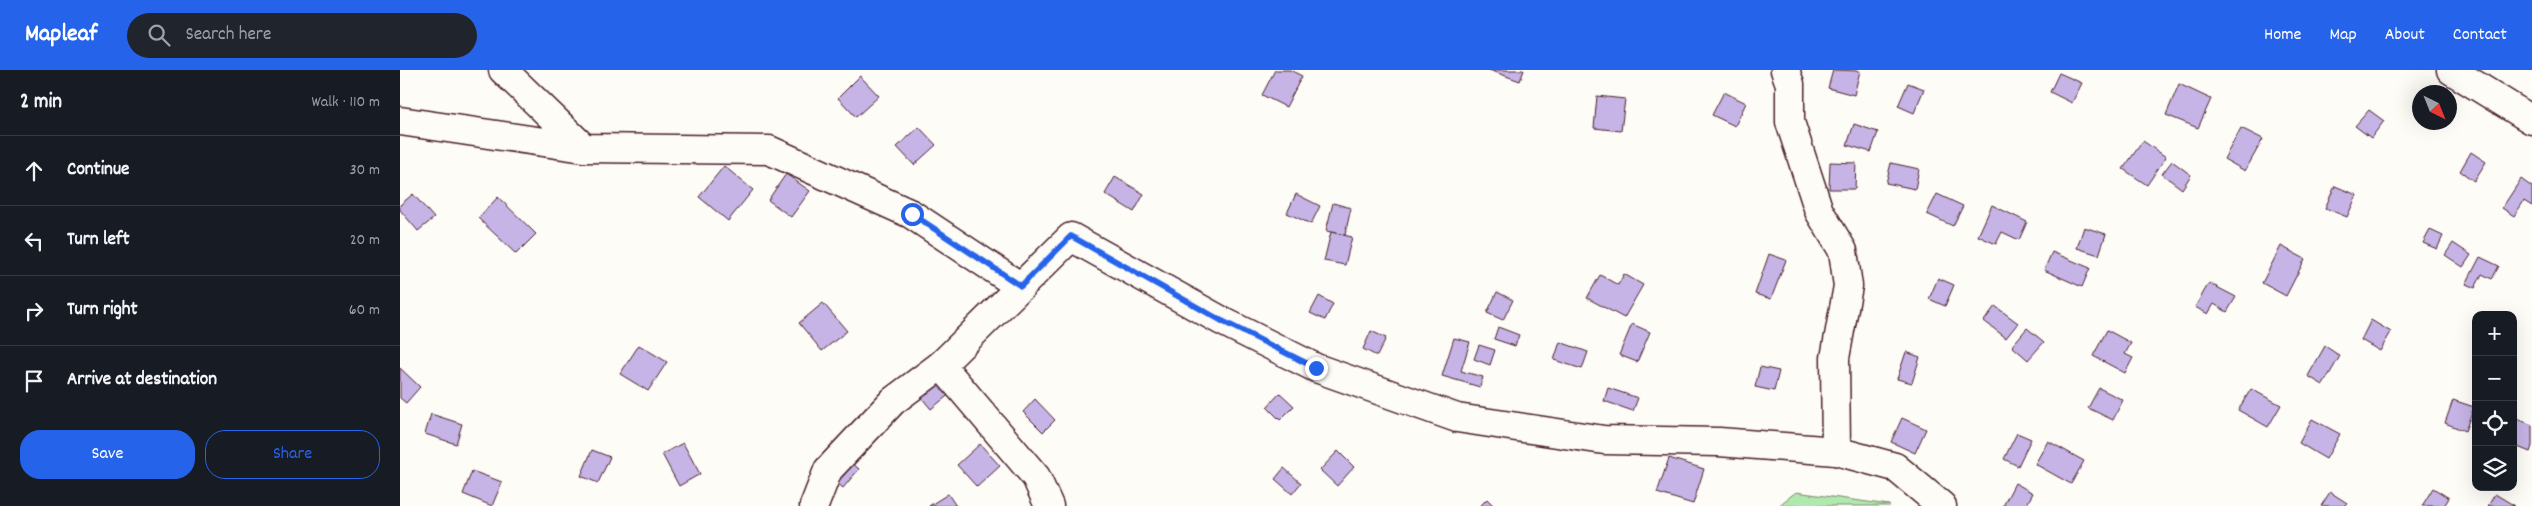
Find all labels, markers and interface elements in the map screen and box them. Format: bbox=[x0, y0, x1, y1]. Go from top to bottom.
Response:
search box bbox=[127, 13, 477, 58]
text: Mapleaf bbox=[25, 18, 97, 52]
icon: search bbox=[145, 21, 173, 49]
text: Search here bbox=[185, 22, 271, 49]
text: Home bbox=[2264, 23, 2301, 48]
text: Map bbox=[2329, 23, 2357, 48]
text: About bbox=[2385, 23, 2425, 48]
text: Contact bbox=[2453, 23, 2507, 48]
north arrow bbox=[2412, 85, 2457, 130]
text: 2 min bbox=[20, 88, 62, 118]
text: Walk · 110 m bbox=[312, 91, 380, 114]
icon: ahead bbox=[20, 157, 48, 185]
text: Continue bbox=[67, 157, 129, 184]
text: 30 m bbox=[350, 159, 380, 182]
route start bbox=[901, 203, 924, 226]
icon: left bbox=[20, 227, 48, 255]
text: Turn left bbox=[67, 227, 130, 254]
text: 20 m bbox=[350, 229, 380, 252]
icon: right bbox=[20, 297, 48, 325]
text: Turn right bbox=[67, 297, 138, 324]
text: 60 m bbox=[349, 299, 380, 322]
map controls bbox=[2472, 311, 2517, 491]
button: + bbox=[2472, 311, 2517, 356]
button: − bbox=[2472, 356, 2517, 401]
route end bbox=[1305, 357, 1328, 380]
icon: arrive bbox=[20, 367, 48, 395]
text: Arrive at destination bbox=[67, 367, 217, 394]
button: locate bbox=[2472, 401, 2517, 446]
button: Save bbox=[20, 430, 195, 479]
button: Share bbox=[205, 430, 380, 479]
button: layers bbox=[2472, 446, 2517, 491]

